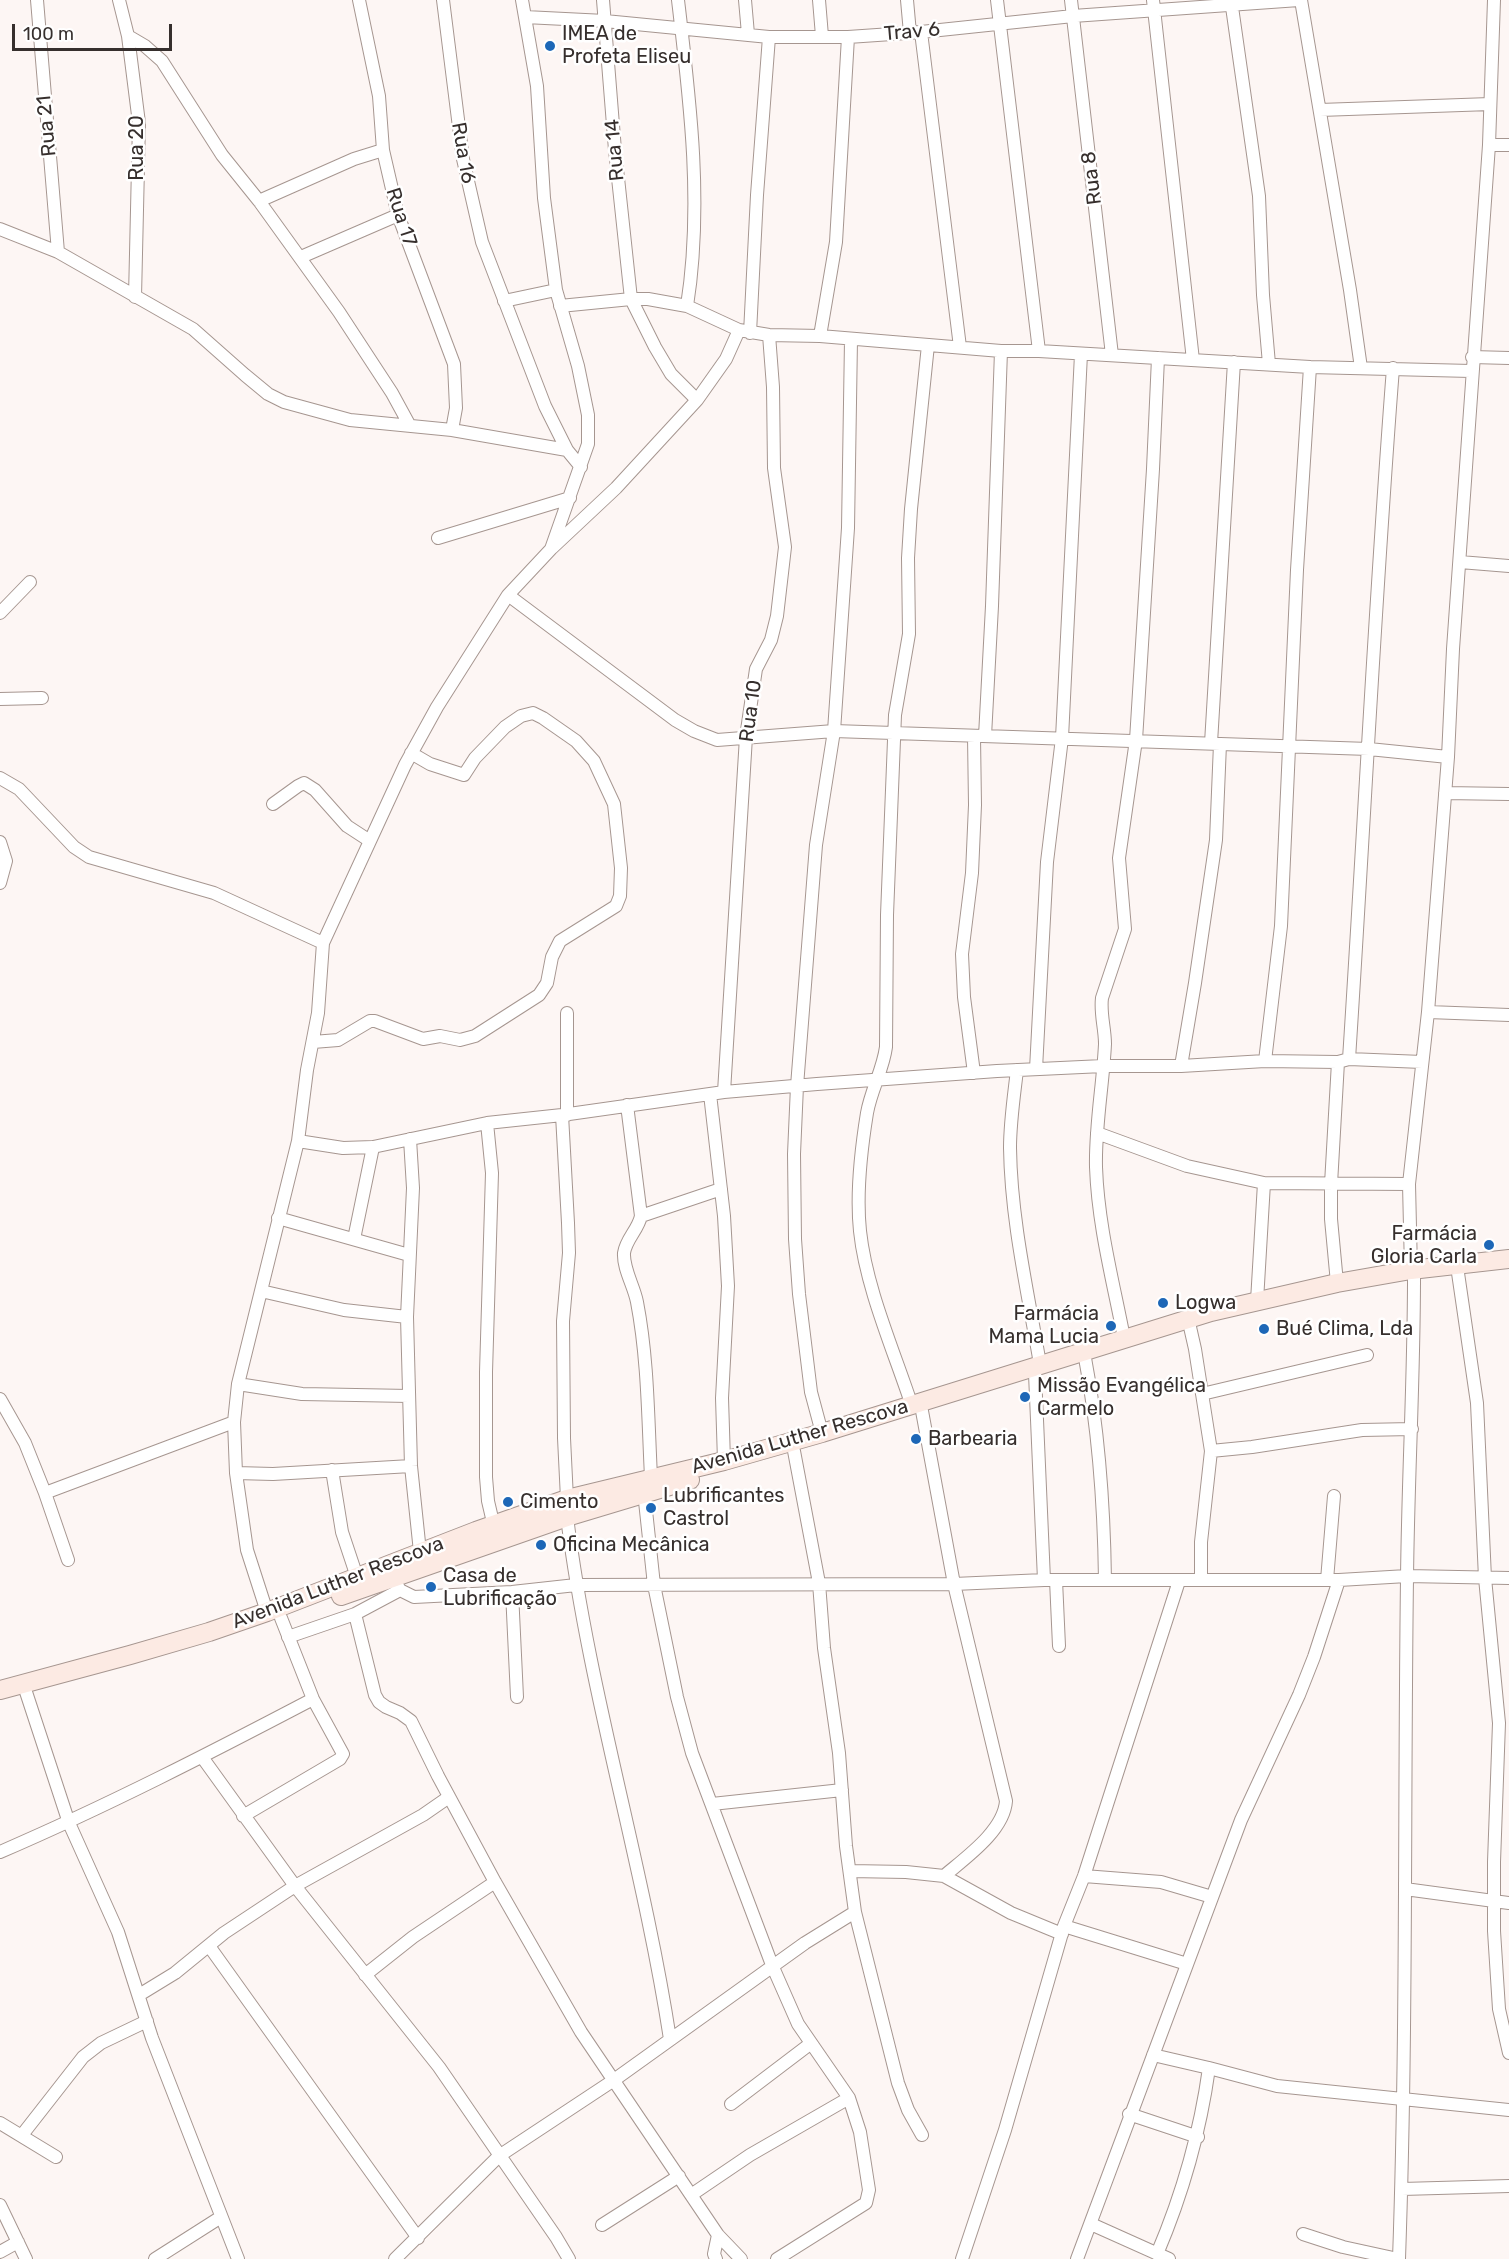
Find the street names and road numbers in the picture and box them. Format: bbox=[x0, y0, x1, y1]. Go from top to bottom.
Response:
street label: Trav 6 bbox=[883, 18, 941, 46]
street label: Rua 21 bbox=[32, 94, 62, 158]
street label: Rua 20 bbox=[125, 115, 149, 181]
street label: Rua 14 bbox=[600, 118, 630, 182]
street label: Rua 16 bbox=[446, 121, 480, 185]
street label: Rua 8 bbox=[1077, 150, 1107, 206]
street label: Rua 17 bbox=[380, 185, 422, 249]
street label: Rua 10 bbox=[735, 678, 767, 744]
street label: Avenida Luther Rescova bbox=[689, 1395, 911, 1479]
street label: Avenida Luther Rescova bbox=[229, 1532, 447, 1634]

